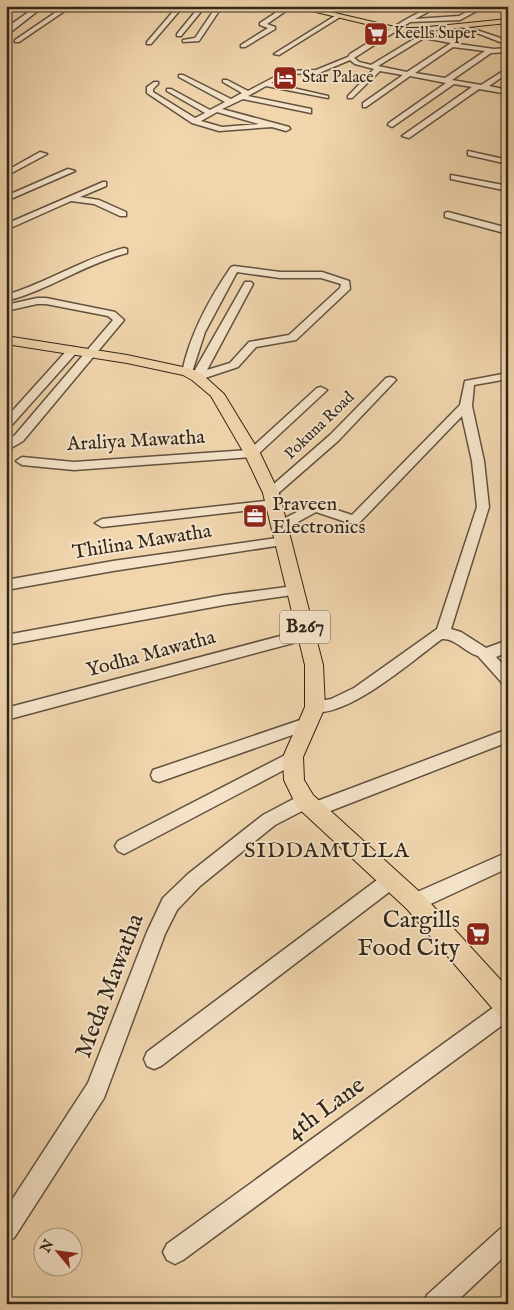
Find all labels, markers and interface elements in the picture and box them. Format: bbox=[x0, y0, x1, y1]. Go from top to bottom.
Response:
supermarket icon: Keells Super bbox=[363, 21, 389, 47]
place label: Keells Super bbox=[394, 24, 477, 44]
hotel icon: Star Palace bbox=[272, 65, 298, 91]
place label: Star Palace bbox=[302, 68, 374, 88]
street label: Pokuna Road bbox=[281, 387, 359, 464]
street label: Araliya Mawatha bbox=[65, 425, 206, 457]
place label: Praveen Electronics bbox=[272, 492, 365, 540]
office icon: Praveen Electronics bbox=[242, 503, 268, 529]
street label: Thilina Mawatha bbox=[71, 519, 214, 565]
road number: B267 bbox=[280, 610, 330, 644]
street label: Yodha Mawatha bbox=[84, 625, 219, 683]
district label: SIDDAMULLA bbox=[244, 837, 410, 865]
place label: Cargills Food City bbox=[358, 905, 460, 964]
street label: Meda Mawatha bbox=[68, 909, 152, 1062]
supermarket icon: Cargills Food City bbox=[465, 921, 491, 947]
street label: 4th Lane bbox=[281, 1070, 371, 1148]
north arrow bbox=[32, 1228, 82, 1278]
text: N bbox=[36, 1237, 58, 1257]

